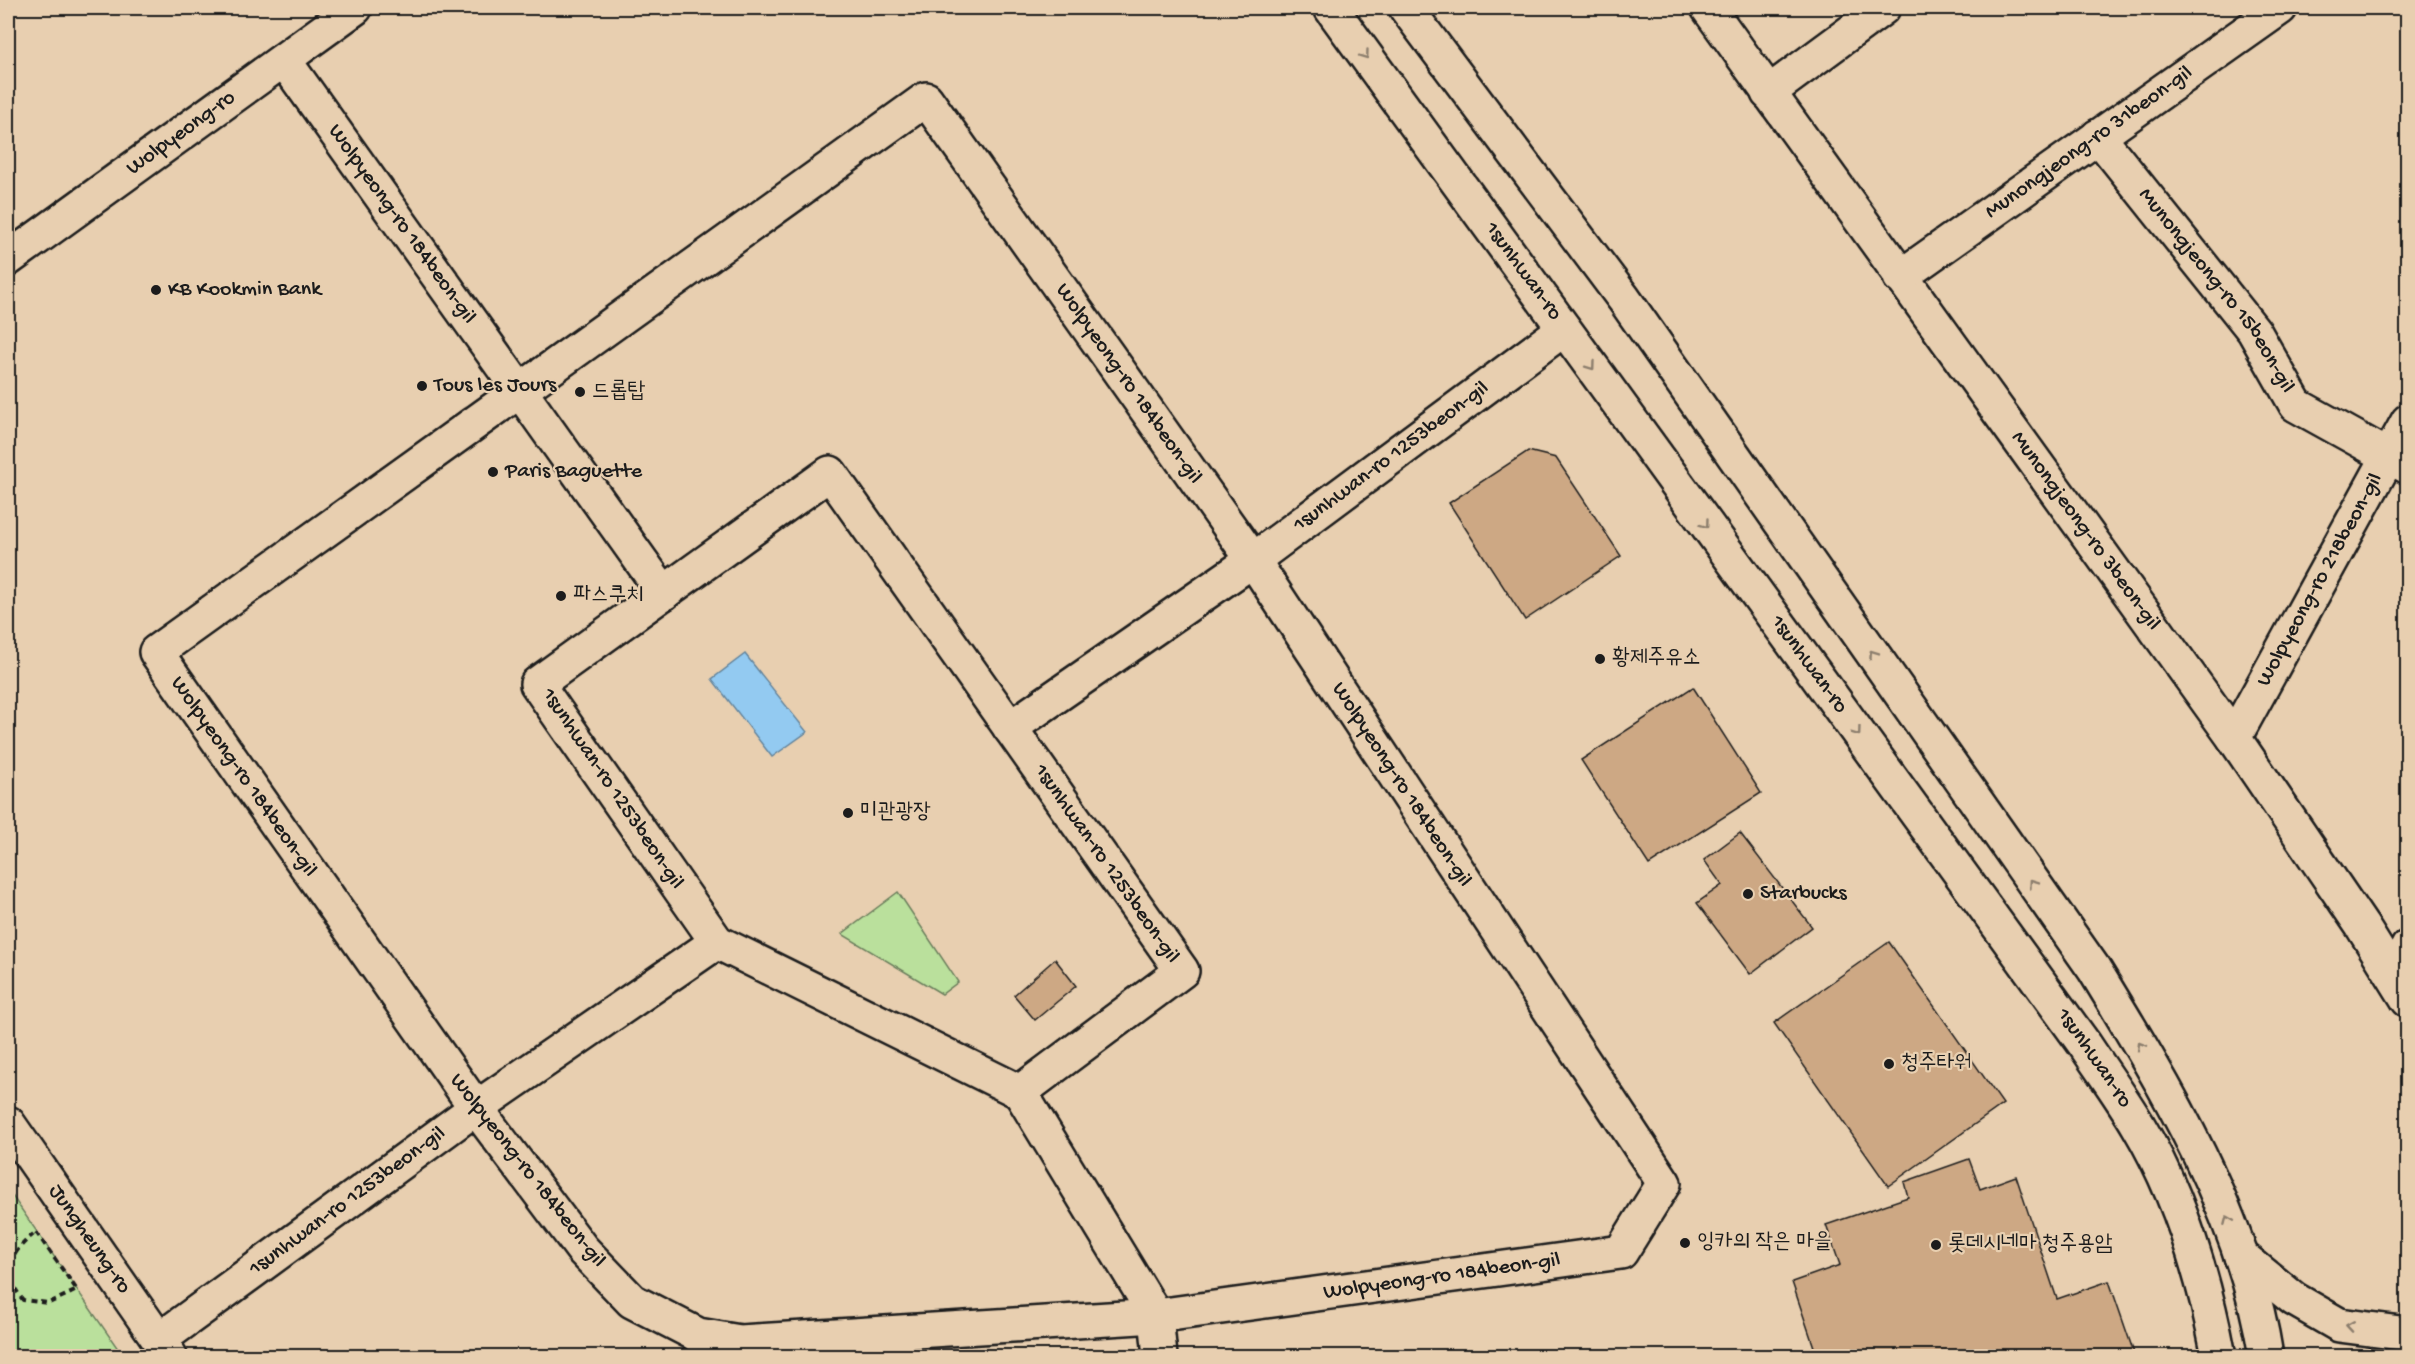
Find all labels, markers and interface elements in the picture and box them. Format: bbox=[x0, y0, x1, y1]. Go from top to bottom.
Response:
one-way arrow bbox=[1358, 48, 1369, 59]
street label: Munongjeong-ro 31beon-gil bbox=[1981, 61, 2198, 225]
street label: Wolpyeong-ro bbox=[122, 85, 241, 182]
street label: Wolpyeong-ro 184beon-gil bbox=[321, 120, 481, 329]
street label: Munongjeong-ro 15beon-gil bbox=[2132, 183, 2300, 398]
street label: 1sunhwan-ro bbox=[1478, 217, 1567, 326]
place label: KB Kookmin Bank bbox=[168, 277, 323, 303]
street label: Wolpyeong-ro 184beon-gil bbox=[1049, 279, 1207, 489]
marker: KB Kookmin Bank bbox=[149, 283, 163, 297]
one-way arrow bbox=[1583, 359, 1594, 370]
place label: Tous les Jours bbox=[432, 373, 557, 399]
street label: 1sunhwan-ro 1253beon-gil bbox=[1288, 376, 1495, 539]
marker: Tous les Jours bbox=[415, 379, 429, 393]
place label: 드롭탑 bbox=[592, 379, 645, 405]
marker: 드롭탑 bbox=[573, 385, 587, 399]
street label: Munongjeong-ro 3beon-gil bbox=[2005, 427, 2166, 636]
place label: Paris Baguette bbox=[504, 459, 643, 485]
marker: Paris Baguette bbox=[486, 465, 500, 479]
street label: Wolpyeong-ro 218beon-gil bbox=[2252, 469, 2390, 691]
one-way arrow bbox=[1698, 517, 1709, 528]
place label: 파스쿠치 bbox=[573, 583, 644, 609]
marker: 파스쿠치 bbox=[554, 589, 568, 603]
street label: 1sunhwan-ro bbox=[1763, 610, 1853, 719]
place label: 황제주유소 bbox=[1612, 645, 1701, 672]
one-way arrow bbox=[1869, 650, 1880, 661]
marker: 황제주유소 bbox=[1593, 652, 1607, 666]
street label: Wolpyeong-ro 184beon-gil bbox=[164, 672, 322, 882]
street label: Wolpyeong-ro 184beon-gil bbox=[1325, 678, 1477, 892]
street label: 1sunhwan-ro 1253beon-gil bbox=[534, 683, 689, 895]
one-way arrow bbox=[1850, 726, 1861, 737]
street label: 1sunhwan-ro 1253beon-gil bbox=[1027, 759, 1185, 969]
place label: 미관광장 bbox=[860, 800, 931, 826]
marker: 미관광장 bbox=[841, 806, 855, 820]
one-way arrow bbox=[2029, 878, 2040, 889]
place label: Starbucks bbox=[1760, 881, 1847, 907]
marker: Starbucks bbox=[1741, 887, 1755, 901]
street label: 1sunhwan-ro bbox=[2049, 1003, 2137, 1113]
one-way arrow bbox=[2136, 1042, 2148, 1052]
place label: 청주타워 bbox=[1901, 1051, 1972, 1077]
marker: 청주타워 bbox=[1882, 1057, 1896, 1071]
street label: Wolpyeong-ro 184beon-gil bbox=[443, 1069, 611, 1273]
street label: 1sunhwan-ro 1253beon-gil bbox=[244, 1121, 451, 1283]
street label: Jungheung-ro bbox=[42, 1180, 136, 1299]
one-way arrow bbox=[2223, 1215, 2235, 1226]
place label: 잉카의 작은 마을 bbox=[1697, 1230, 1831, 1256]
place label: 롯데시네마 청주용암 bbox=[1948, 1232, 2113, 1258]
marker: 잉카의 작은 마을 bbox=[1678, 1236, 1692, 1250]
marker: 롯데시네마 청주용암 bbox=[1929, 1238, 1943, 1252]
street label: Wolpyeong-ro 184beon-gil bbox=[1322, 1247, 1562, 1306]
one-way arrow bbox=[2345, 1321, 2354, 1333]

